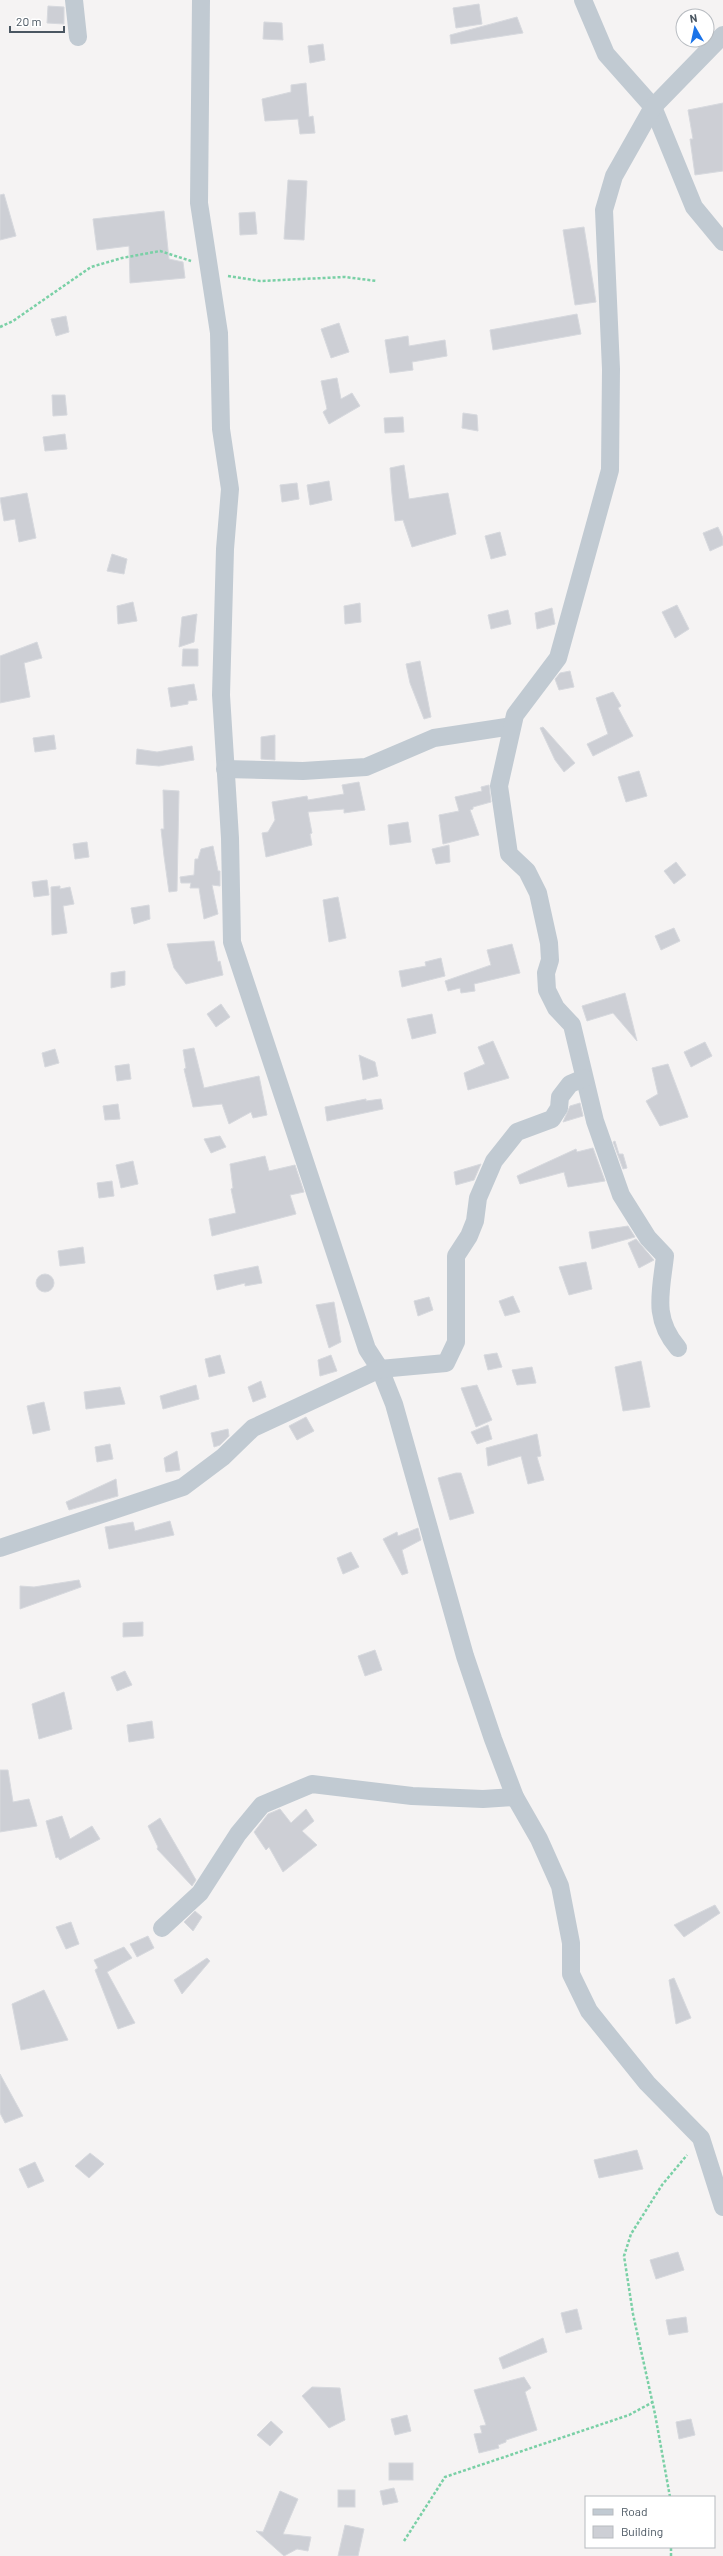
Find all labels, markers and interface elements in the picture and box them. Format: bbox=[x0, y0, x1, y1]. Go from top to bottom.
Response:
scale bar bbox=[10, 8, 64, 34]
north arrow bbox=[675, 8, 715, 48]
text: N bbox=[689, 11, 698, 25]
text: 20 m bbox=[16, 14, 42, 28]
legend bbox=[585, 2496, 715, 2548]
text: Road bbox=[621, 2504, 648, 2518]
text: Building bbox=[621, 2524, 663, 2538]

